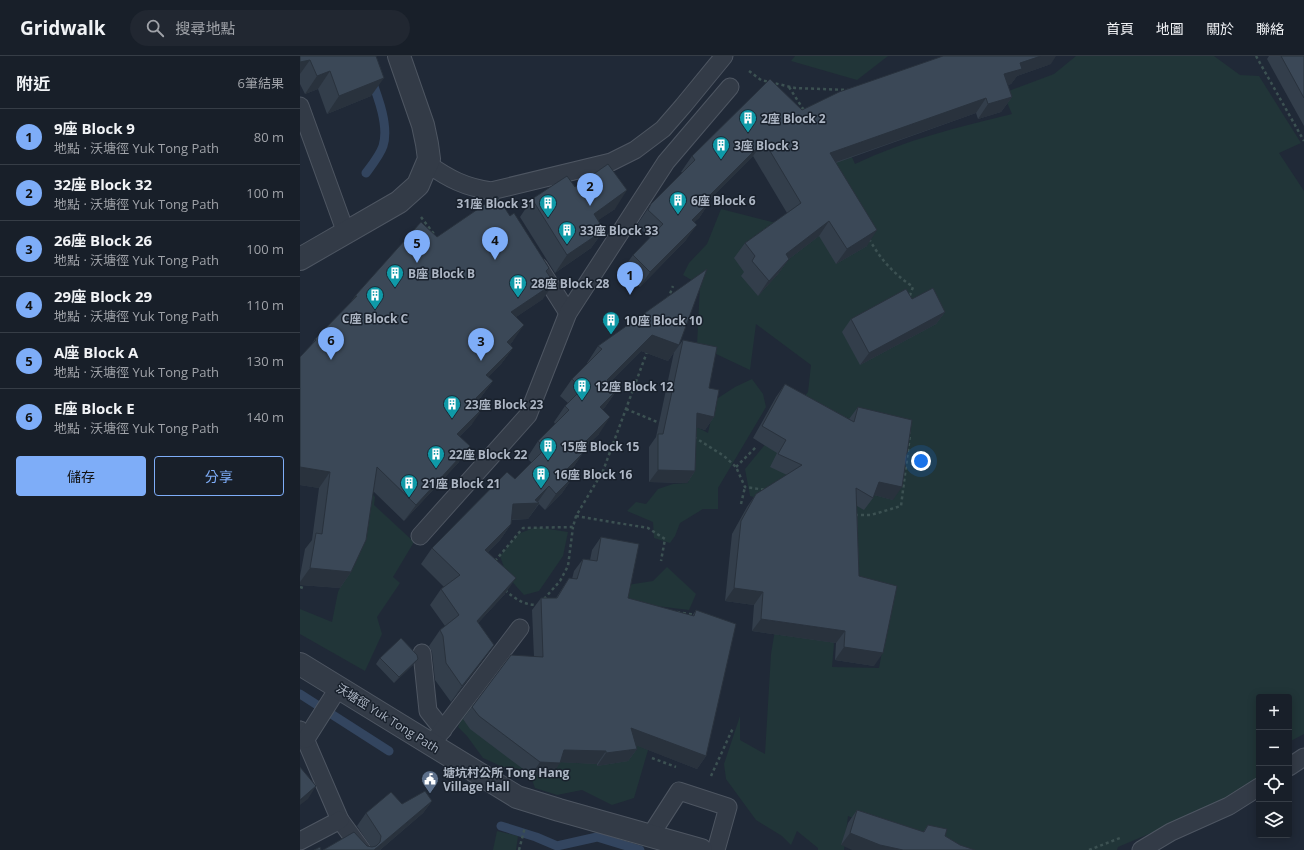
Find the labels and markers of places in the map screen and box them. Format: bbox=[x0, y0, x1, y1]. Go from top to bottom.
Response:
building icon: 2座 Block 2 bbox=[738, 108, 758, 133]
place label: 2座 Block 2 bbox=[761, 110, 826, 127]
building icon: 3座 Block 3 bbox=[711, 135, 731, 160]
place label: 3座 Block 3 bbox=[734, 137, 799, 154]
pin: 2 bbox=[577, 173, 603, 206]
building icon: 6座 Block 6 bbox=[668, 190, 688, 215]
place label: 6座 Block 6 bbox=[691, 192, 756, 209]
building icon: 31座 Block 31 bbox=[538, 193, 558, 218]
place label: 31座 Block 31 bbox=[457, 195, 535, 212]
building icon: 33座 Block 33 bbox=[557, 220, 577, 245]
place label: 33座 Block 33 bbox=[580, 222, 659, 239]
pin: 4 bbox=[482, 227, 508, 260]
pin: 5 bbox=[404, 230, 430, 263]
pin: 1 bbox=[617, 262, 643, 295]
building icon: B座 Block B bbox=[385, 263, 405, 288]
place label: B座 Block B bbox=[408, 265, 475, 282]
building icon: 28座 Block 28 bbox=[508, 273, 528, 298]
place label: 28座 Block 28 bbox=[531, 275, 610, 292]
building icon: C座 Block C bbox=[365, 285, 385, 310]
place label: C座 Block C bbox=[342, 310, 408, 327]
building icon: 10座 Block 10 bbox=[601, 310, 621, 335]
place label: 10座 Block 10 bbox=[624, 312, 703, 329]
pin: 6 bbox=[318, 327, 344, 360]
pin: 3 bbox=[468, 328, 494, 361]
building icon: 12座 Block 12 bbox=[572, 376, 592, 401]
place label: 12座 Block 12 bbox=[595, 378, 674, 395]
building icon: 23座 Block 23 bbox=[442, 394, 462, 419]
place label: 23座 Block 23 bbox=[465, 396, 544, 413]
building icon: 15座 Block 15 bbox=[538, 436, 558, 461]
place label: 15座 Block 15 bbox=[561, 438, 640, 455]
building icon: 22座 Block 22 bbox=[426, 444, 446, 469]
place label: 22座 Block 22 bbox=[449, 446, 528, 463]
building icon: 16座 Block 16 bbox=[531, 464, 551, 489]
place label: 16座 Block 16 bbox=[554, 466, 633, 483]
building icon: 21座 Block 21 bbox=[399, 473, 419, 498]
place label: 21座 Block 21 bbox=[422, 475, 500, 492]
place label: 塘坑村公所 Tong Hang Village Hall bbox=[443, 764, 570, 795]
public building icon: 塘坑村公所 Tong Hang Village Hall bbox=[420, 769, 440, 794]

